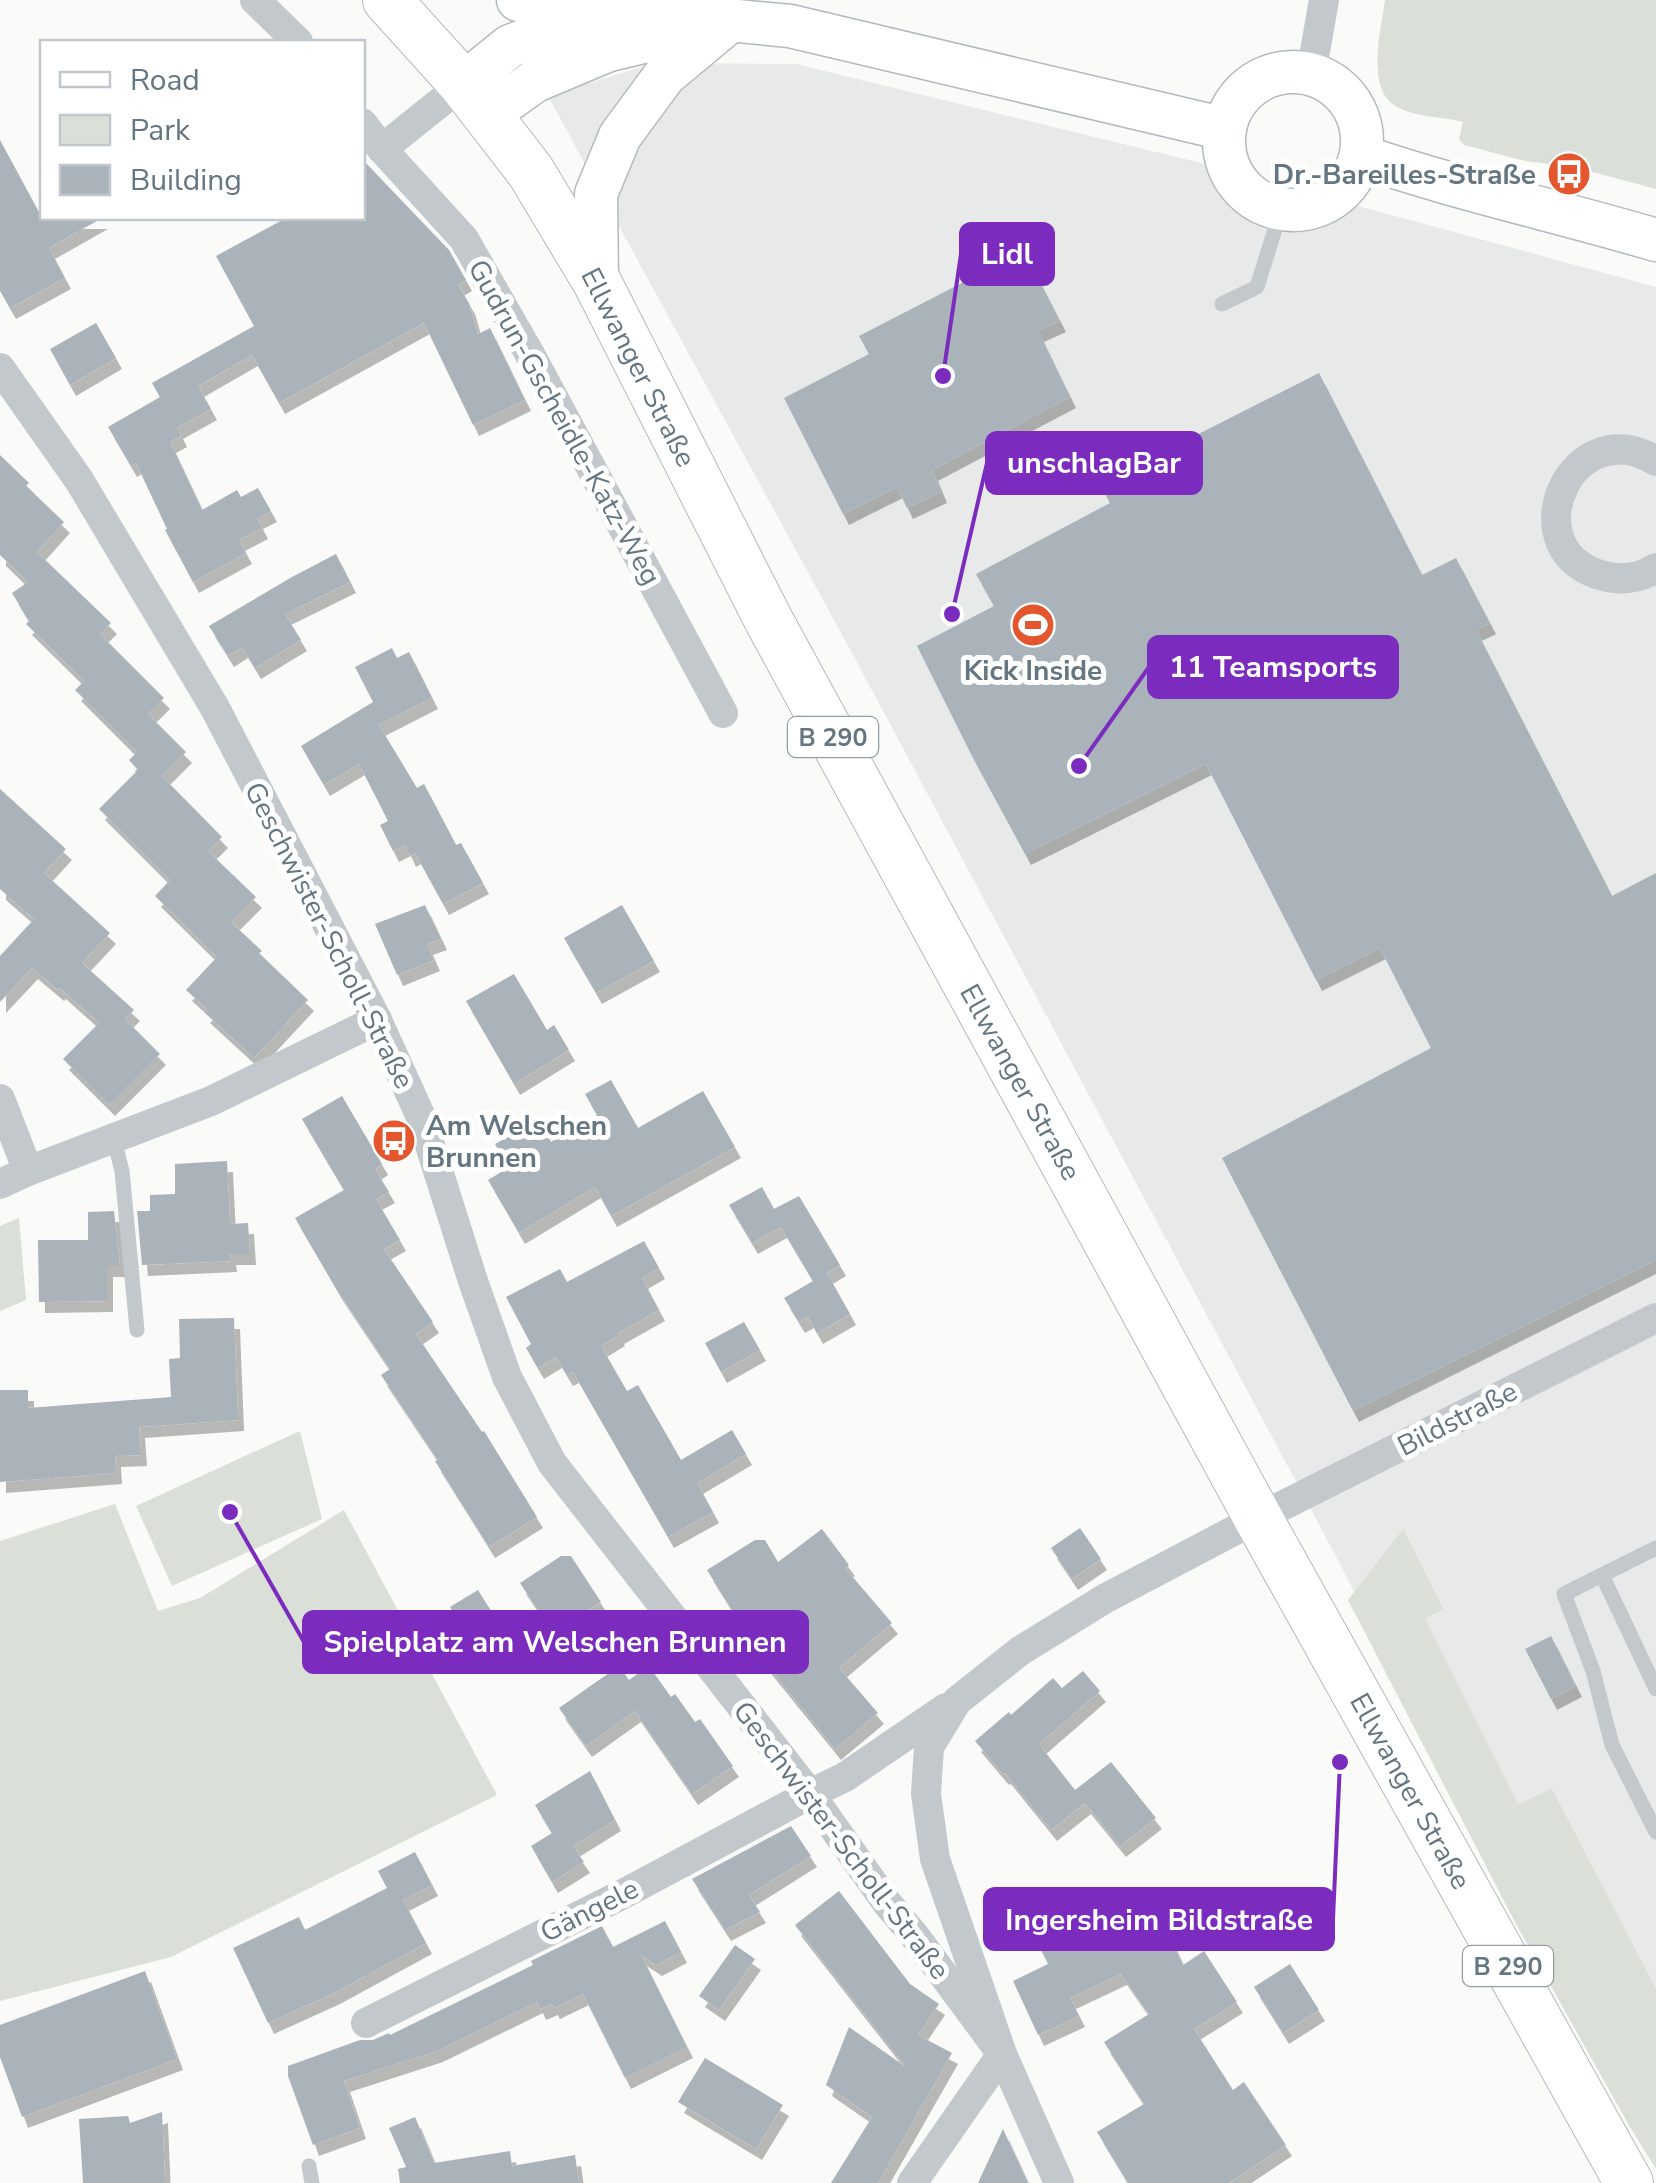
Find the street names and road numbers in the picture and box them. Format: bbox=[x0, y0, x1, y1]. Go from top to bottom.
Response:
street label: Gudrun-Gscheidle-Katz-Weg bbox=[459, 253, 670, 592]
street label: Ellwanger Straße bbox=[571, 261, 705, 474]
road number: B 290 bbox=[788, 717, 878, 757]
street label: Geschwister-Scholl-Straße bbox=[235, 776, 423, 1095]
street label: Ellwanger Straße bbox=[950, 978, 1090, 1187]
street label: Bildstraße bbox=[1391, 1372, 1524, 1465]
street label: Ellwanger Straße bbox=[1340, 1687, 1480, 1896]
street label: Geschwister-Scholl-Straße bbox=[724, 1694, 958, 1987]
street label: Gängele bbox=[534, 1870, 645, 1952]
road number: B 290 bbox=[1463, 1946, 1553, 1986]

